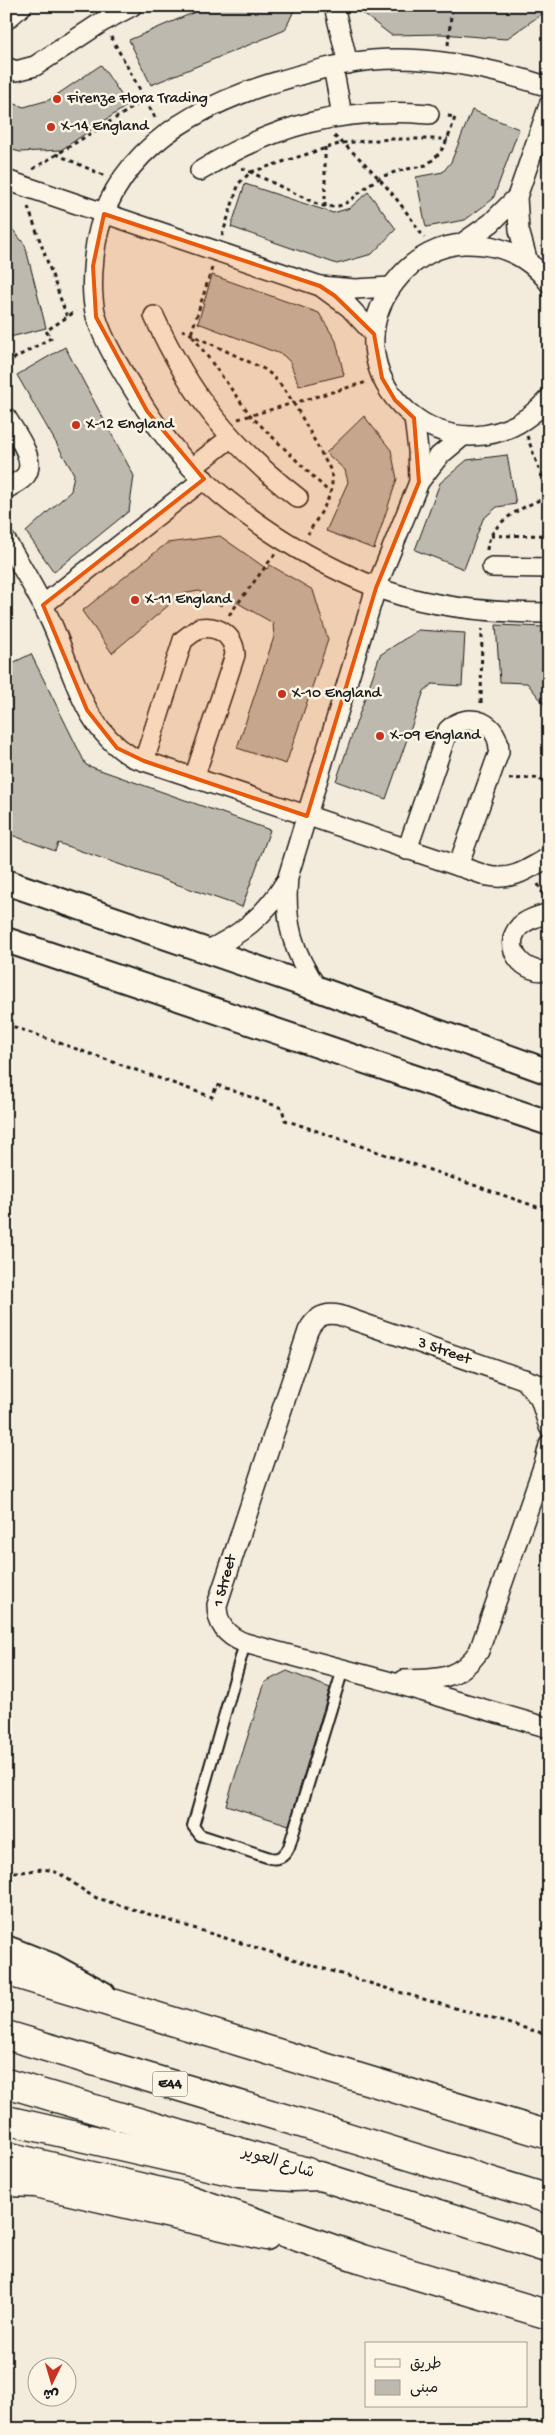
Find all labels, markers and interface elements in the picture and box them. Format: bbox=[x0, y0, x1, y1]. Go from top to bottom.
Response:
place label: Firenze Flora Trading bbox=[66, 90, 208, 109]
marker: Firenze Flora Trading bbox=[51, 93, 63, 105]
place label: X-14 England bbox=[60, 118, 150, 137]
marker: X-14 England bbox=[45, 121, 57, 133]
place label: X-12 England bbox=[85, 416, 175, 435]
marker: X-12 England bbox=[70, 419, 82, 431]
place label: X-11 England bbox=[144, 591, 233, 610]
marker: X-11 England bbox=[129, 594, 141, 606]
place label: X-10 England bbox=[291, 685, 383, 704]
marker: X-10 England bbox=[276, 688, 288, 700]
place label: X-09 England bbox=[389, 727, 482, 746]
marker: X-09 England bbox=[374, 730, 386, 742]
street label: 3 Street bbox=[414, 1334, 474, 1370]
street label: 1 Street bbox=[210, 1552, 242, 1610]
road number: E44 bbox=[152, 2072, 188, 2096]
street label: شارع العوير bbox=[238, 2143, 316, 2184]
legend bbox=[365, 2342, 528, 2408]
text: طريق bbox=[410, 2356, 442, 2374]
north arrow bbox=[28, 2358, 78, 2408]
text: مبنى bbox=[410, 2380, 438, 2398]
text: ش bbox=[43, 2383, 59, 2402]

